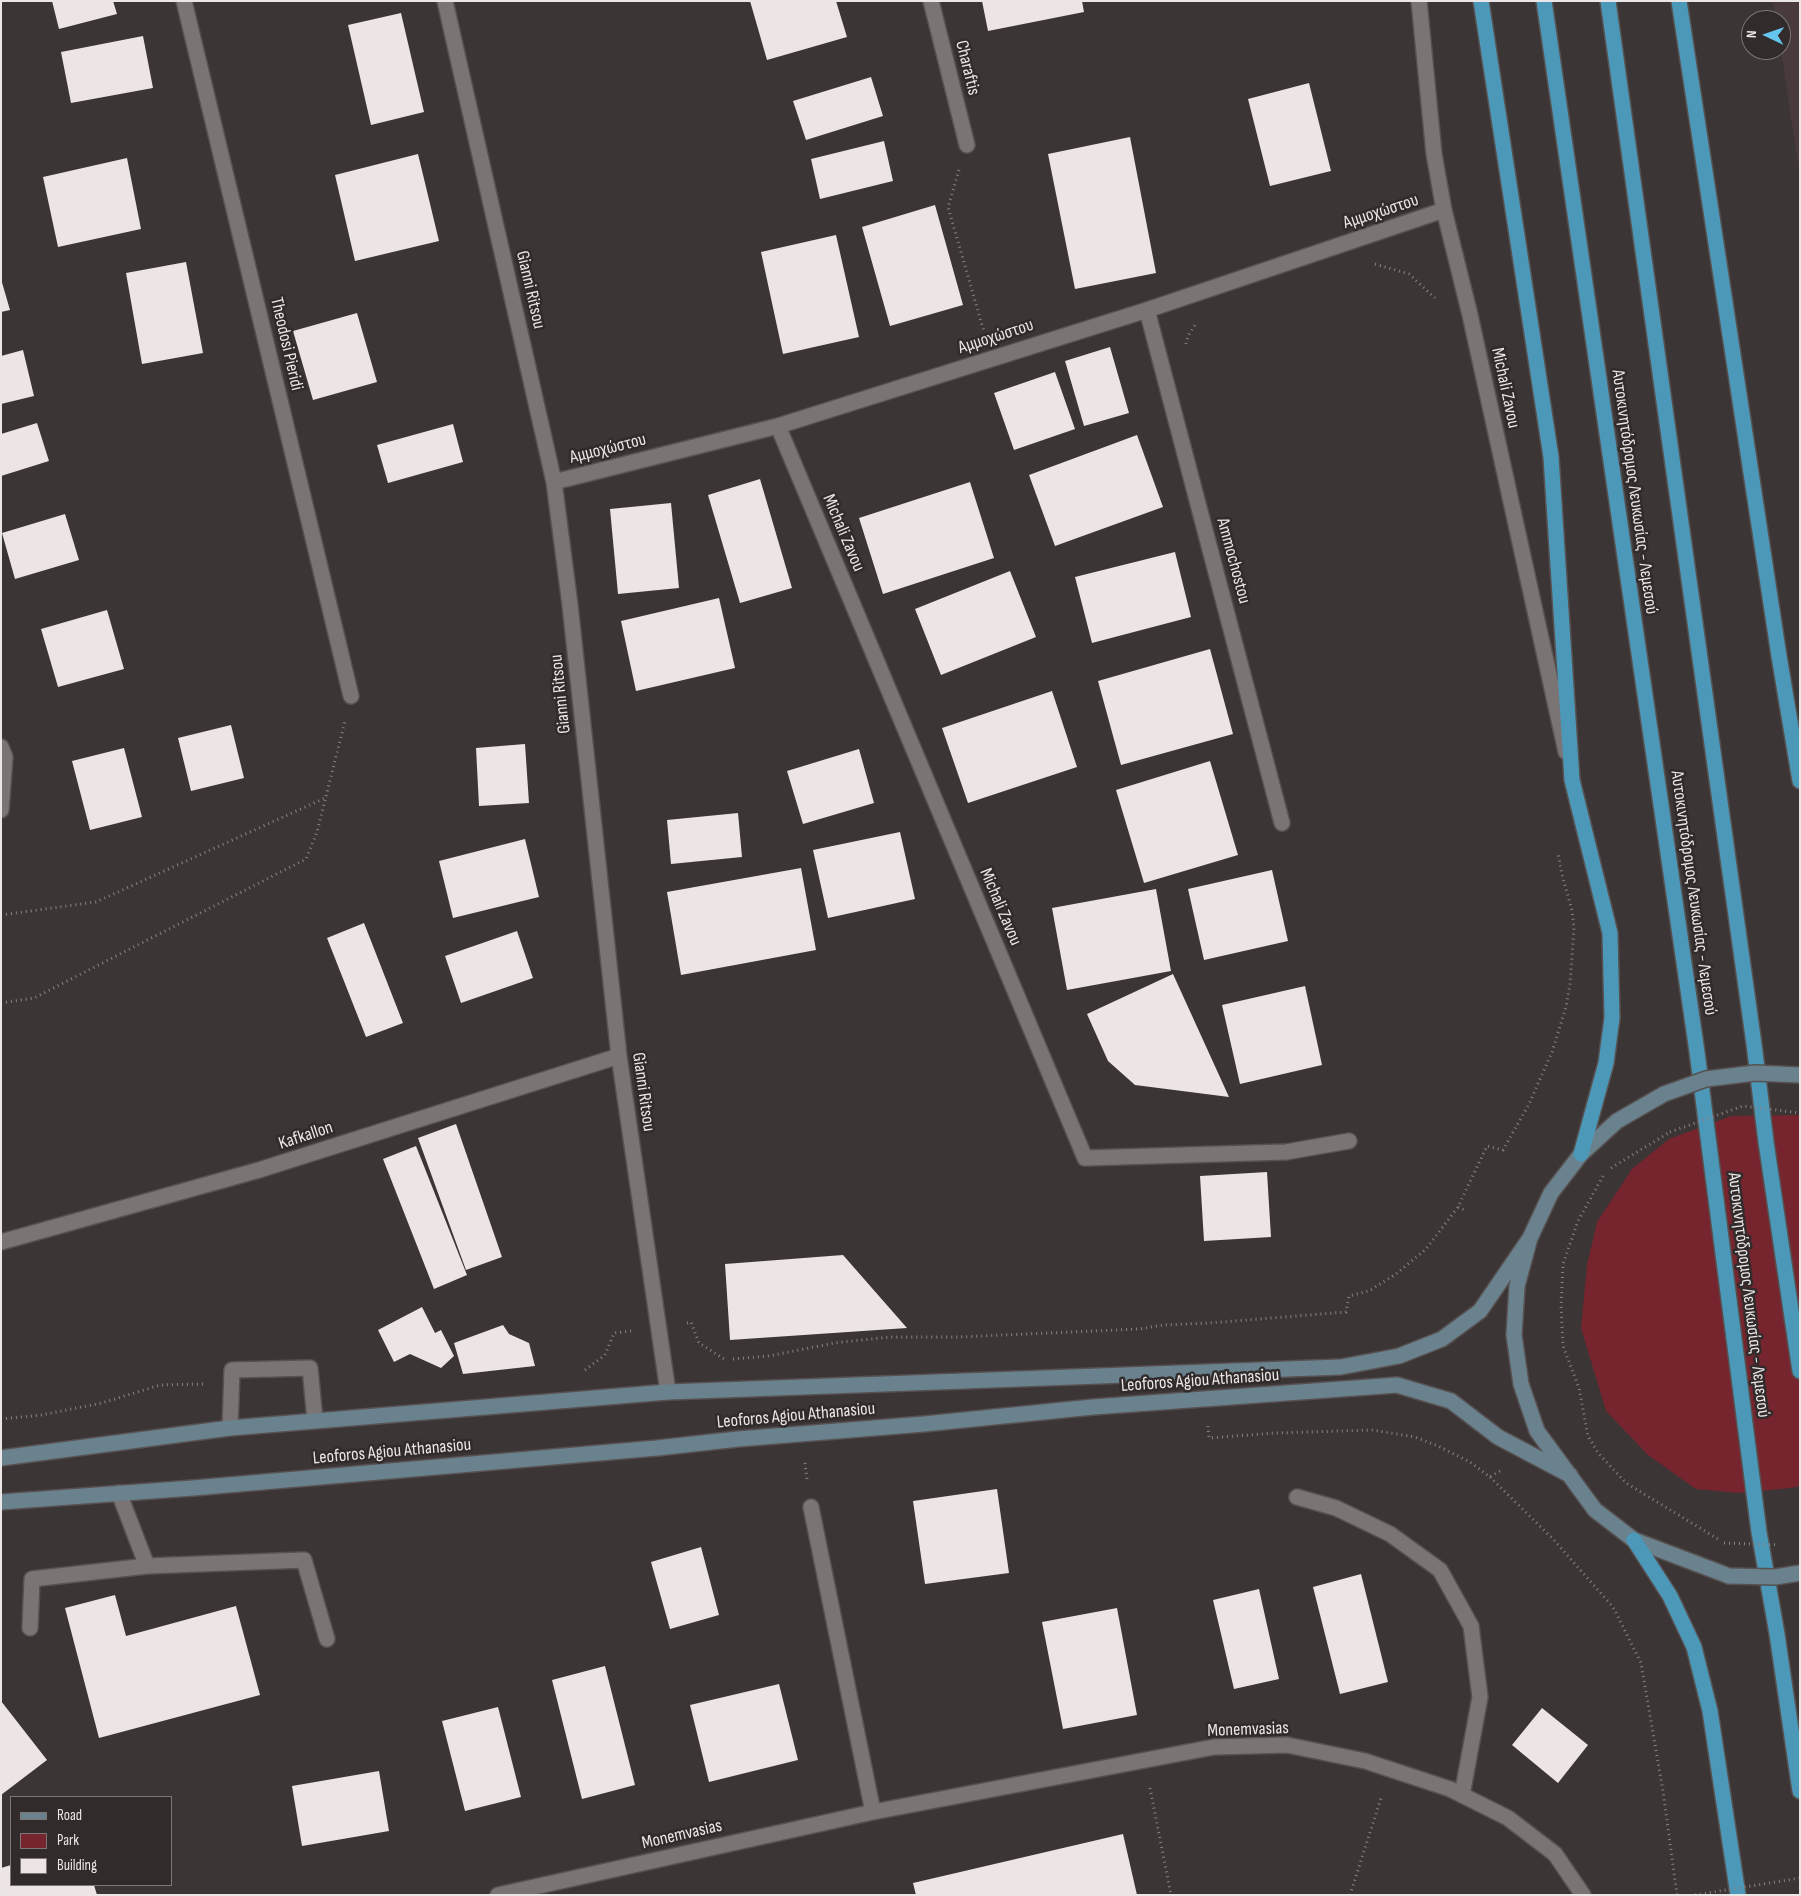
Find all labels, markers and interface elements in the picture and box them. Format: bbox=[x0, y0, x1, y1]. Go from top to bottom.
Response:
north arrow bbox=[1741, 10, 1791, 60]
text: N bbox=[1743, 30, 1760, 38]
street label: Charaftis bbox=[950, 38, 984, 98]
street label: Αμμοχώστου bbox=[1341, 190, 1421, 234]
street label: Gianni Ritsou bbox=[511, 249, 549, 331]
street label: Theodosi Pieridi bbox=[265, 295, 307, 393]
street label: Αμμοχώστου bbox=[956, 315, 1036, 359]
street label: Michali Zavou bbox=[1486, 346, 1524, 430]
street label: Αυτοκινητόδρομος Λευκωσίας - Λεμεσού bbox=[1606, 368, 1662, 616]
street label: Αμμοχώστου bbox=[568, 429, 648, 469]
street label: Michali Zavou bbox=[817, 491, 869, 575]
street label: Ammochostou bbox=[1211, 516, 1255, 606]
street label: Gianni Ritsou bbox=[546, 653, 576, 735]
street label: Αυτοκινητόδρομος Λευκωσίας - Λεμεσού bbox=[1665, 769, 1721, 1017]
street label: Michali Zavou bbox=[974, 865, 1026, 949]
street label: Gianni Ritsou bbox=[627, 1051, 659, 1133]
street label: Kafkallon bbox=[276, 1117, 336, 1155]
street label: Αυτοκινητόδρομος Λευκωσίας - Λεμεσού bbox=[1722, 1171, 1774, 1419]
street label: Leoforos Agiou Athanasiou bbox=[1120, 1365, 1280, 1397]
street label: Leoforos Agiou Athanasiou bbox=[716, 1398, 876, 1434]
street label: Leoforos Agiou Athanasiou bbox=[312, 1434, 472, 1470]
street label: Monemvasias bbox=[1207, 1718, 1289, 1742]
legend bbox=[10, 1796, 172, 1886]
text: Road bbox=[57, 1806, 82, 1825]
street label: Monemvasias bbox=[640, 1815, 724, 1855]
text: Park bbox=[57, 1831, 79, 1850]
text: Building bbox=[57, 1856, 97, 1875]

